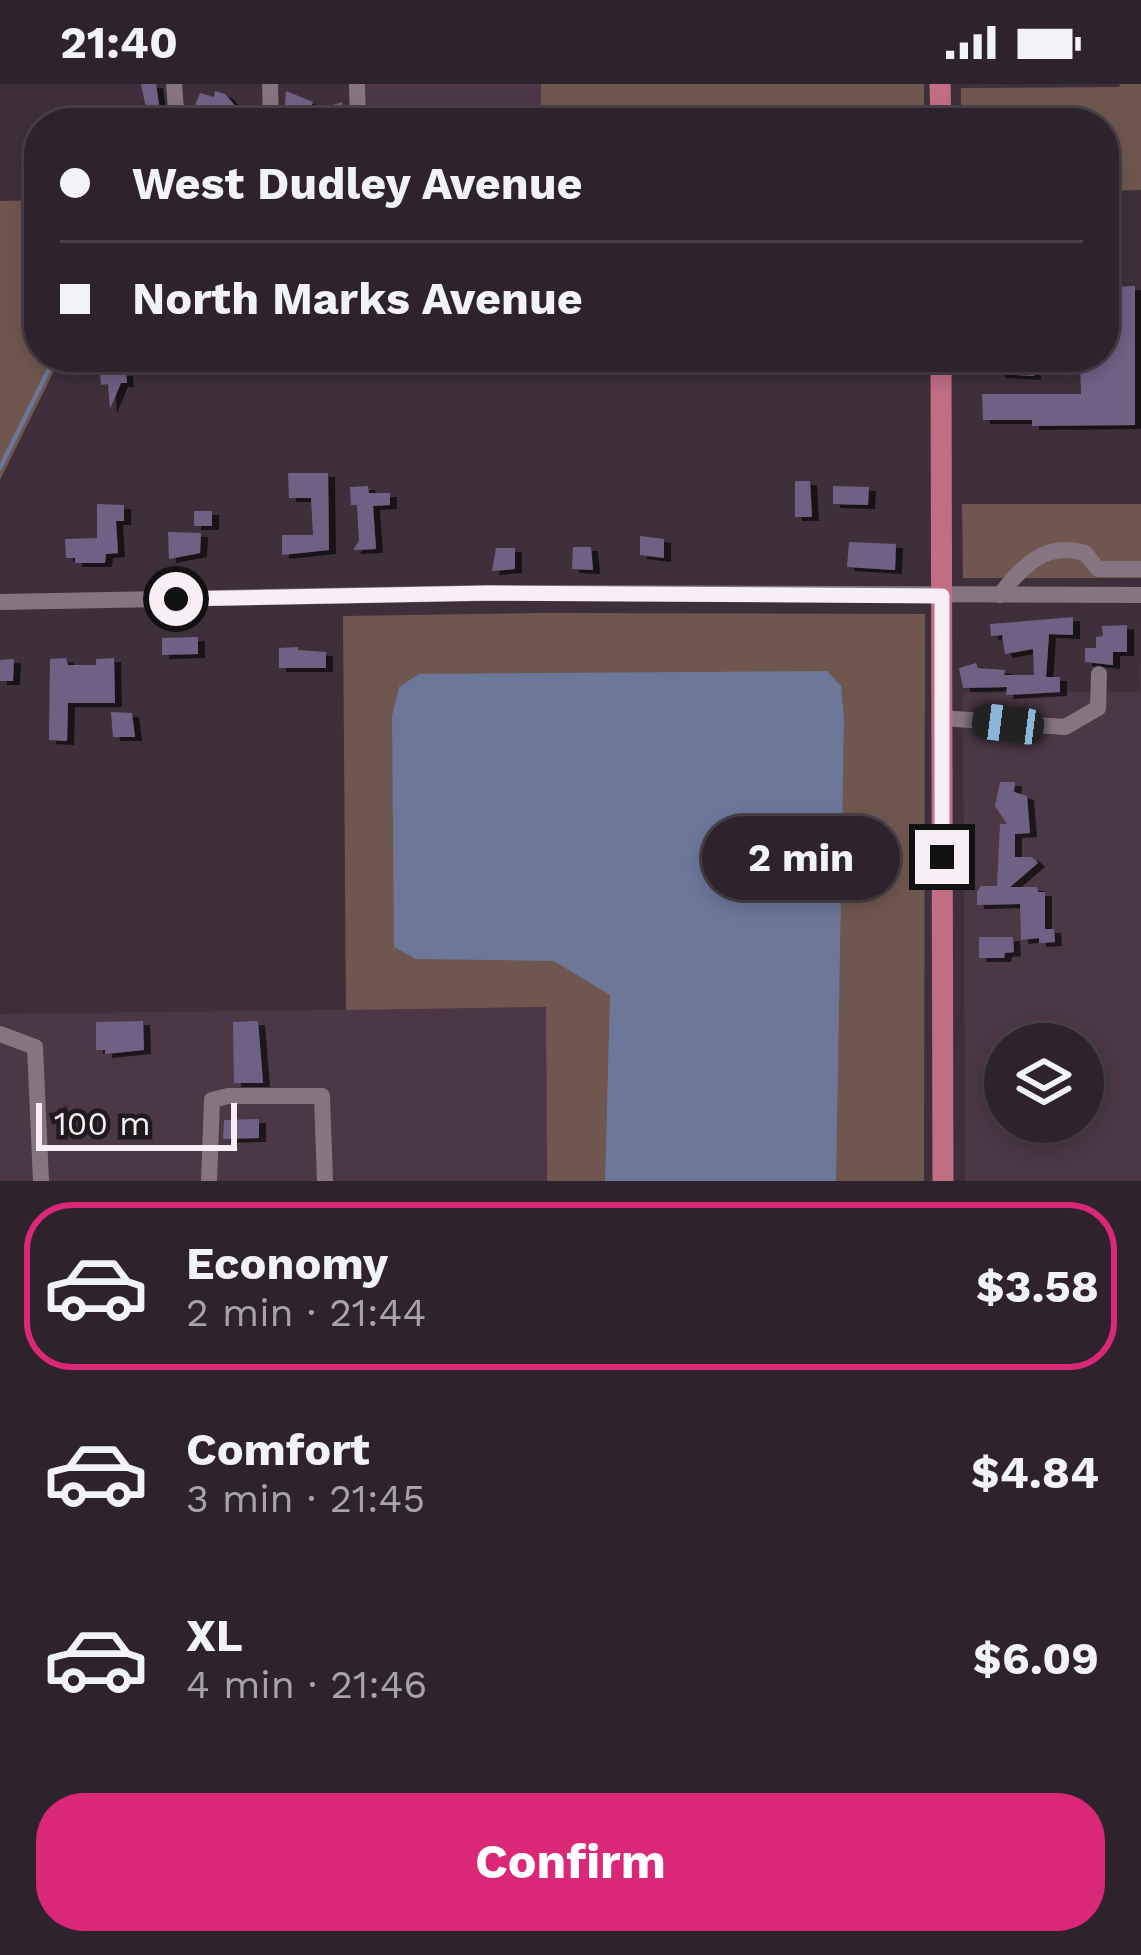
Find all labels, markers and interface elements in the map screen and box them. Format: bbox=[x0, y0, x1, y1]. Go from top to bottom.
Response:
text: 21:40 bbox=[60, 16, 178, 69]
text: West Dudley Avenue bbox=[132, 157, 583, 210]
text: North Marks Avenue bbox=[132, 272, 583, 325]
route start bbox=[149, 572, 203, 626]
car bbox=[970, 702, 1046, 746]
callout: 2 min bbox=[702, 815, 900, 899]
route end bbox=[915, 830, 969, 884]
text: 2 min bbox=[748, 835, 854, 880]
map controls bbox=[984, 1023, 1104, 1143]
button: layers bbox=[984, 1023, 1104, 1143]
scale bar bbox=[36, 1097, 237, 1150]
text: 100 m bbox=[54, 1104, 151, 1143]
icon: car bbox=[42, 1232, 150, 1340]
text: Economy bbox=[186, 1237, 388, 1290]
text: $3.58 bbox=[976, 1260, 1099, 1313]
text: 2 min · 21:44 bbox=[186, 1290, 426, 1335]
icon: car bbox=[42, 1418, 150, 1526]
text: Comfort bbox=[186, 1423, 370, 1476]
text: $4.84 bbox=[971, 1446, 1099, 1499]
text: 3 min · 21:45 bbox=[186, 1476, 425, 1521]
icon: car bbox=[42, 1604, 150, 1712]
text: XL bbox=[186, 1609, 243, 1662]
text: $6.09 bbox=[973, 1632, 1099, 1685]
text: 4 min · 21:46 bbox=[186, 1662, 427, 1707]
button: Confirm bbox=[36, 1793, 1105, 1931]

